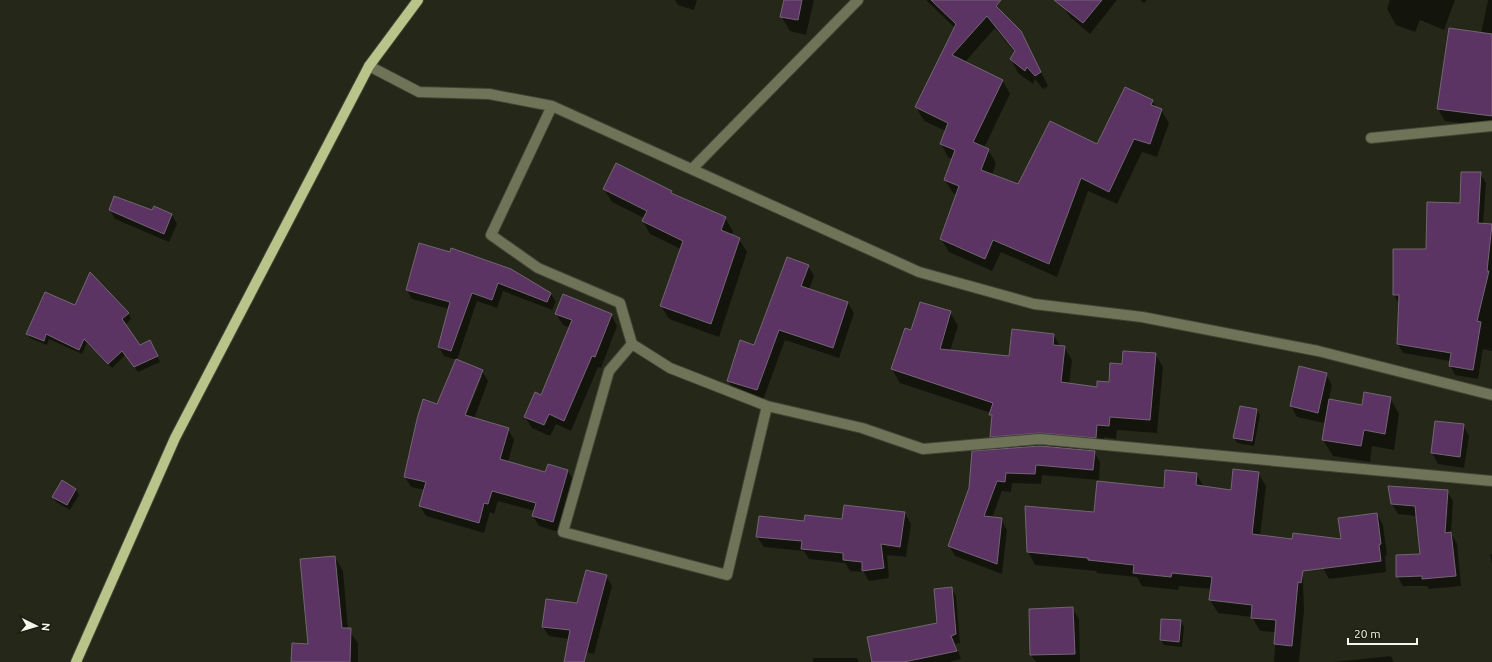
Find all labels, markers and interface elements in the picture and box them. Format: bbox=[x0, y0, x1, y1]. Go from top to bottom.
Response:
north arrow bbox=[16, 606, 56, 646]
scale bar bbox=[1348, 620, 1417, 646]
text: N bbox=[40, 622, 52, 631]
text: 20 m bbox=[1354, 627, 1381, 640]

